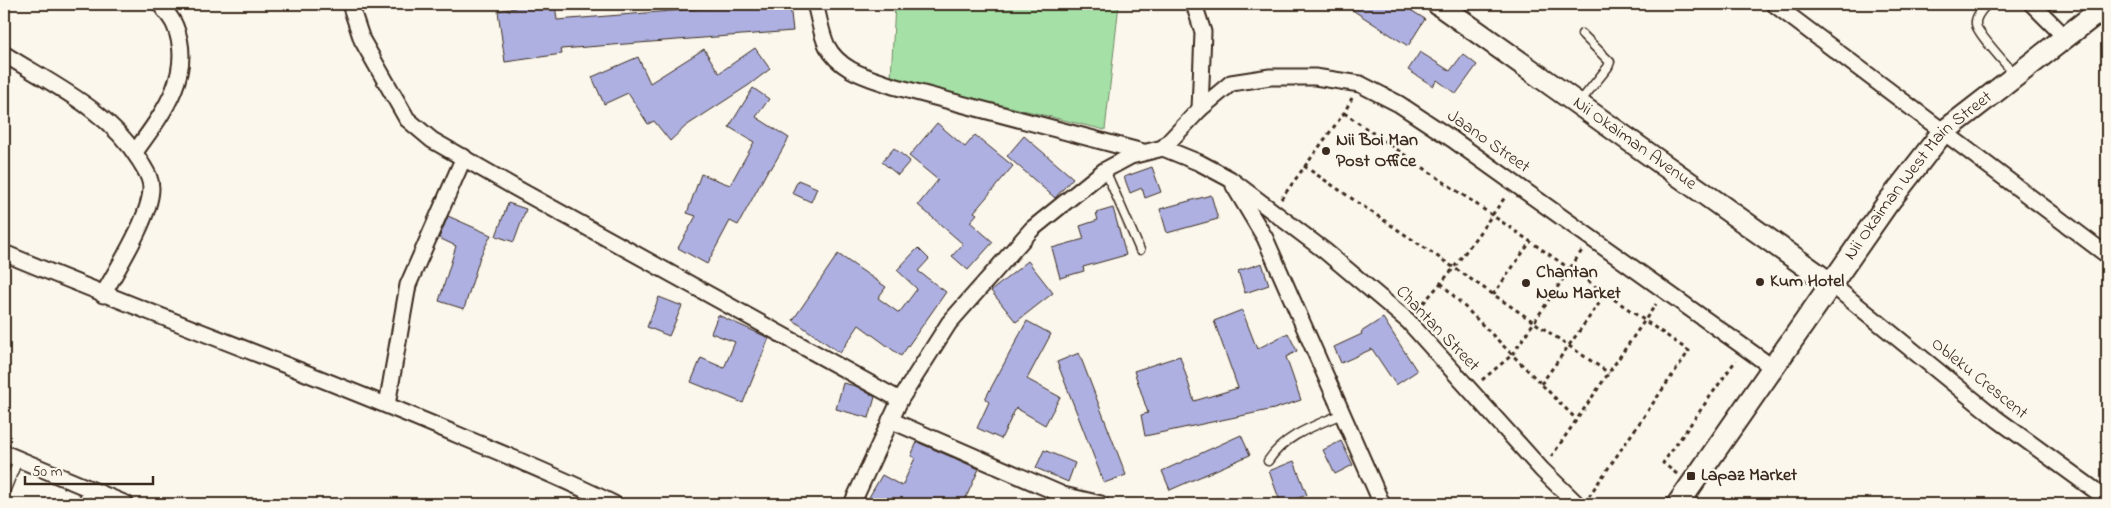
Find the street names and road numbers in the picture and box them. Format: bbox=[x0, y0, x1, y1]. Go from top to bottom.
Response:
street label: Nii Okaiman West Main Street bbox=[1838, 85, 1998, 266]
street label: Nii Okaiman Avenue bbox=[1567, 91, 1702, 198]
street label: Jaano Street bbox=[1441, 104, 1535, 180]
street label: Chantan Street bbox=[1389, 280, 1485, 378]
street label: Obleku Crescent bbox=[1925, 332, 2033, 426]

